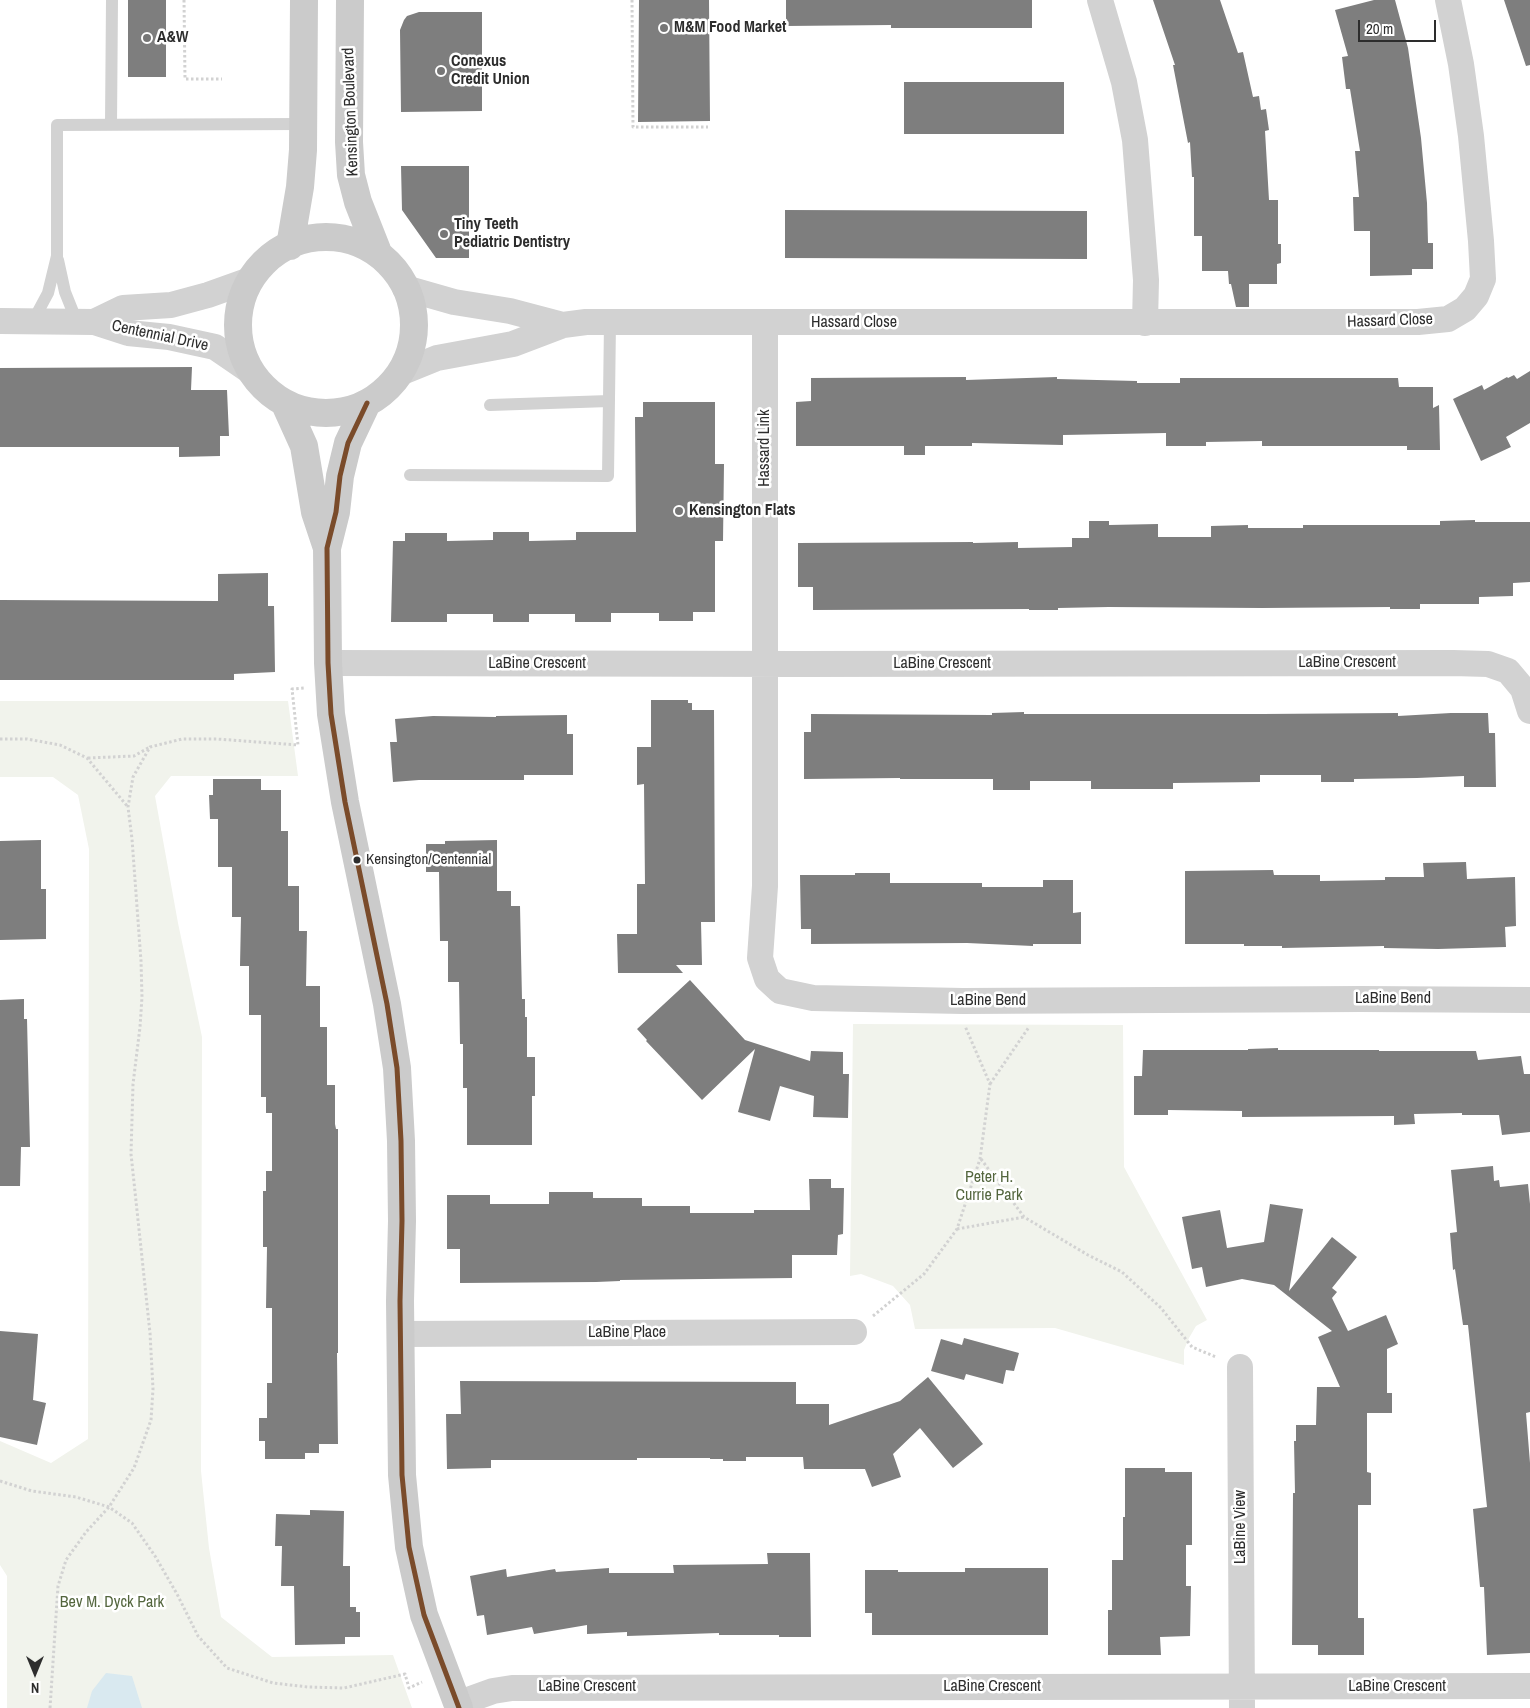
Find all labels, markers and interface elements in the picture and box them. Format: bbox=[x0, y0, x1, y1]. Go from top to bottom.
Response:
scale bar bbox=[1360, 10, 1438, 42]
place label: M&M Food Market bbox=[674, 18, 786, 38]
text: 20 m bbox=[1366, 18, 1393, 39]
marker: M&M Food Market bbox=[658, 22, 670, 34]
place label: A&W bbox=[157, 28, 188, 48]
marker: A&W bbox=[141, 32, 153, 44]
street label: Kensington Boulevard bbox=[339, 47, 363, 177]
place label: Conexus Credit Union bbox=[451, 52, 530, 90]
marker: Conexus Credit Union bbox=[435, 65, 447, 77]
place label: Tiny Teeth Pediatric Dentistry bbox=[454, 215, 570, 253]
marker: Tiny Teeth Pediatric Dentistry bbox=[438, 228, 450, 240]
street label: Hassard Close bbox=[1347, 310, 1433, 332]
street label: Hassard Close bbox=[811, 313, 897, 333]
street label: Centennial Drive bbox=[110, 316, 210, 356]
street label: Hassard Link bbox=[755, 409, 775, 487]
place label: Kensington Flats bbox=[689, 501, 795, 521]
marker: Kensington Flats bbox=[673, 505, 685, 517]
street label: LaBine Crescent bbox=[1298, 653, 1396, 673]
street label: LaBine Crescent bbox=[488, 654, 586, 674]
street label: LaBine Crescent bbox=[893, 654, 991, 674]
place label: Kensington/Centennial bbox=[366, 851, 491, 869]
marker: Kensington/Centennial bbox=[352, 855, 362, 865]
street label: LaBine Bend bbox=[1355, 989, 1431, 1009]
street label: LaBine Bend bbox=[950, 991, 1026, 1011]
park label: Peter H. Currie Park bbox=[955, 1168, 1023, 1206]
street label: LaBine Place bbox=[588, 1323, 666, 1343]
street label: LaBine View bbox=[1231, 1490, 1251, 1564]
park label: Bev M. Dyck Park bbox=[60, 1593, 164, 1613]
north arrow bbox=[10, 1648, 60, 1698]
street label: LaBine Crescent bbox=[538, 1677, 636, 1697]
street label: LaBine Crescent bbox=[943, 1677, 1041, 1697]
street label: LaBine Crescent bbox=[1348, 1677, 1446, 1697]
text: N bbox=[31, 1679, 39, 1697]

